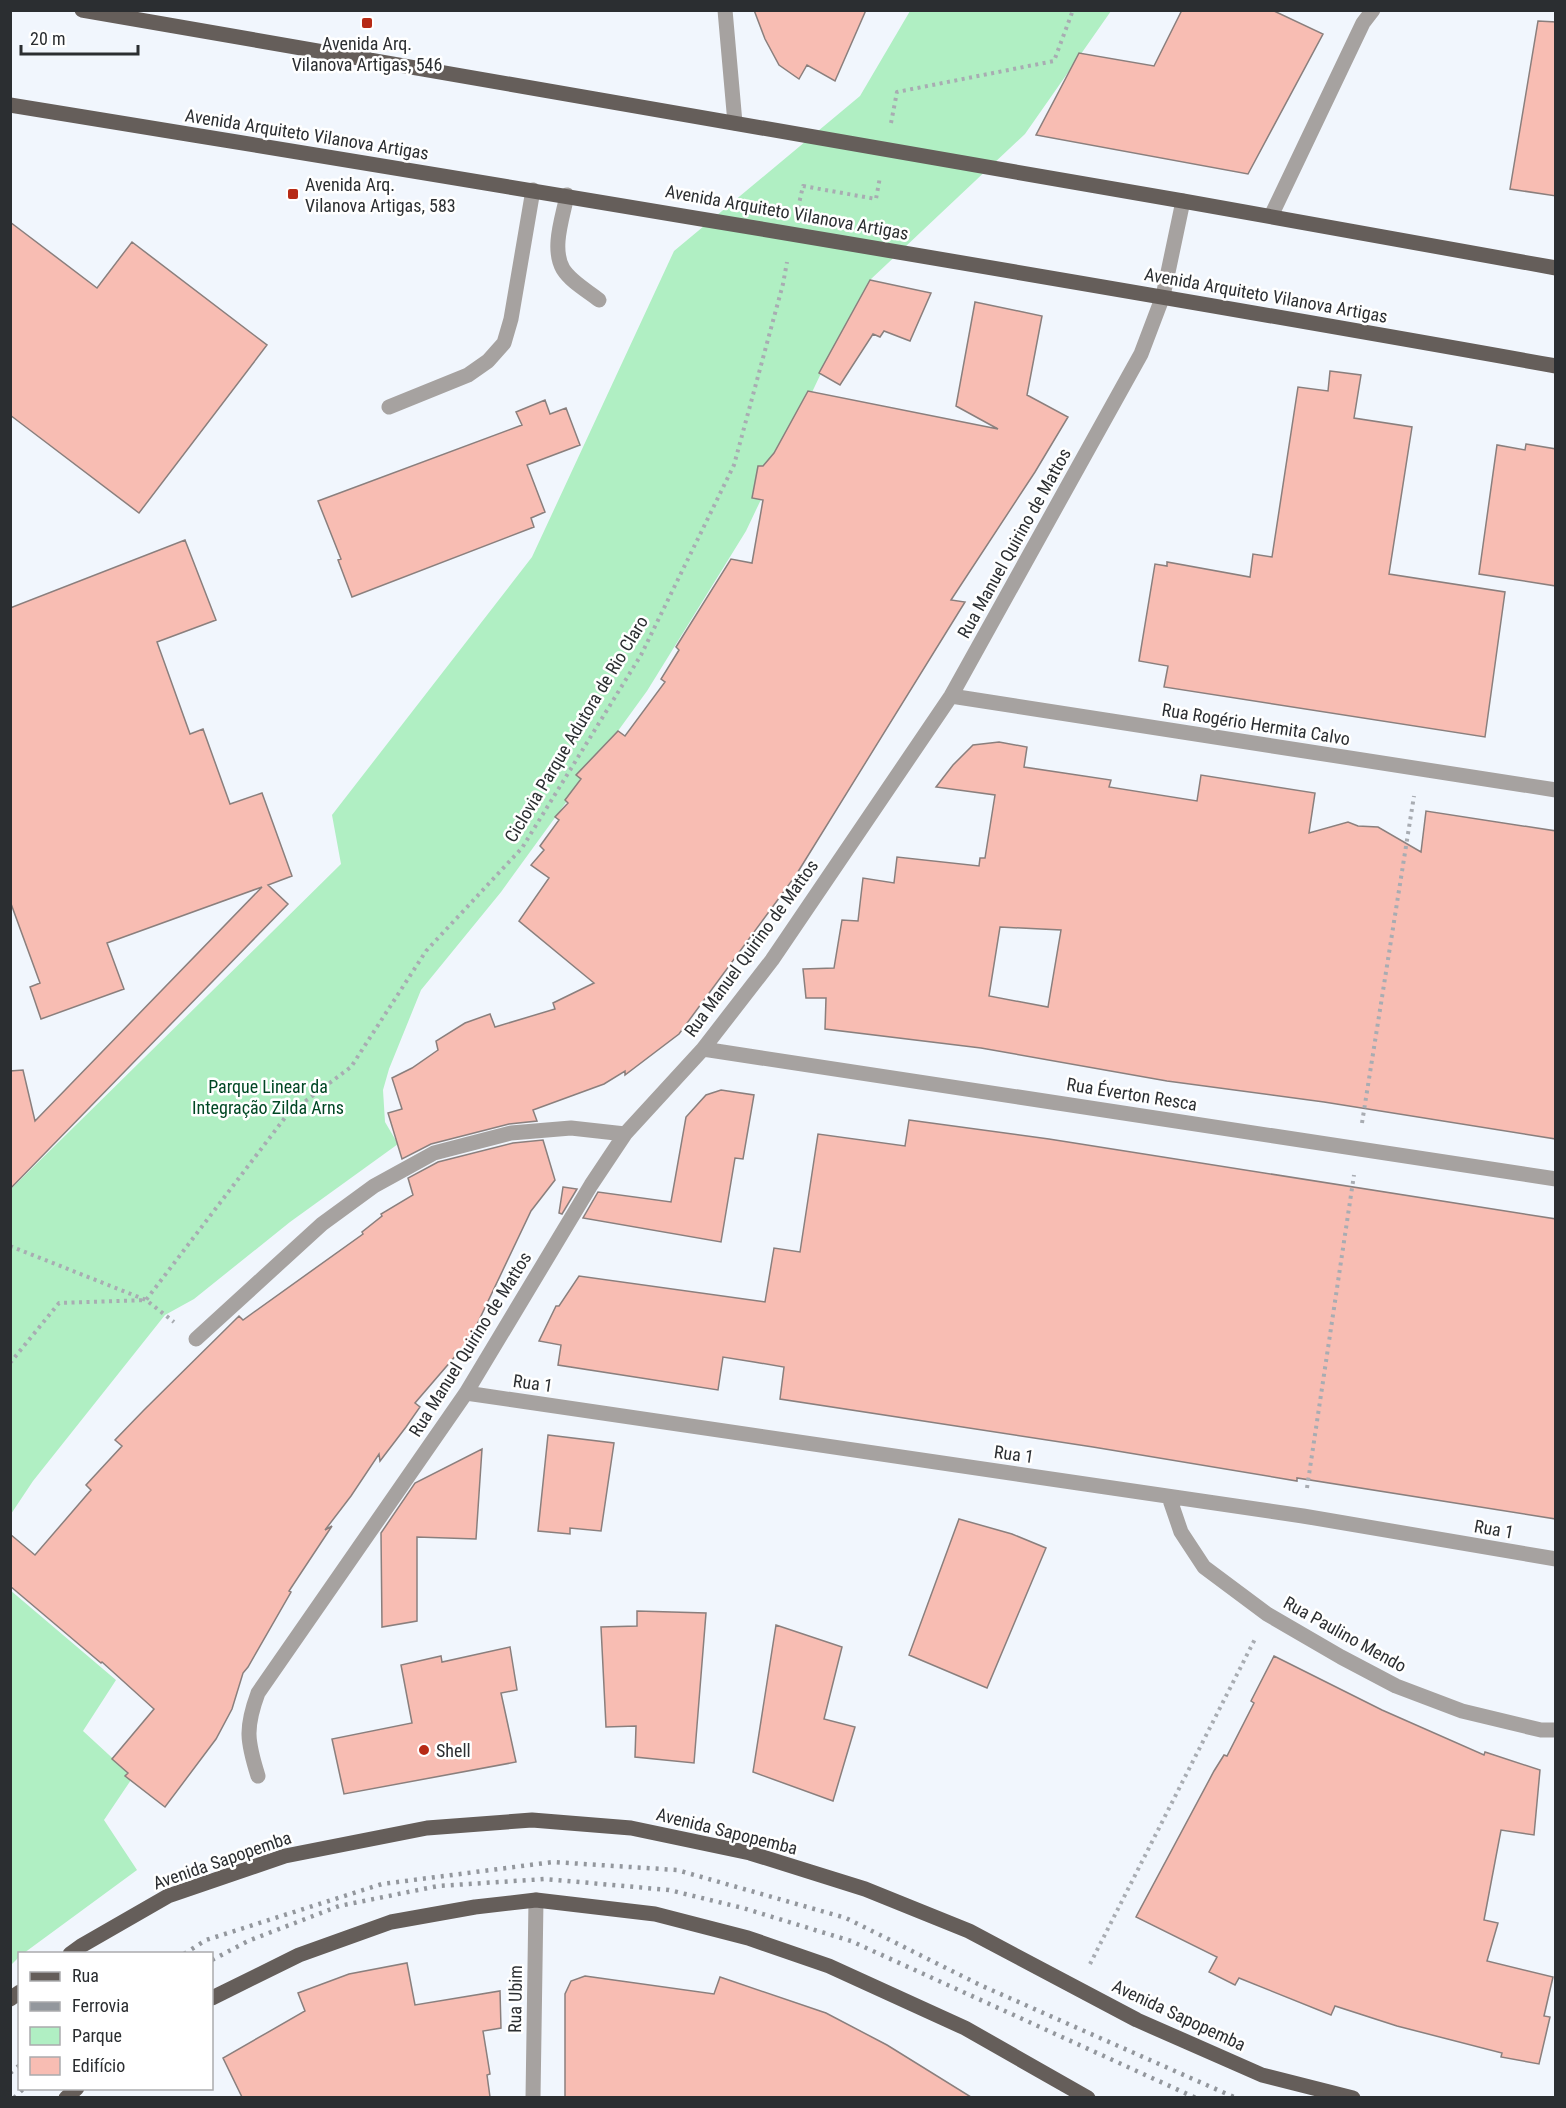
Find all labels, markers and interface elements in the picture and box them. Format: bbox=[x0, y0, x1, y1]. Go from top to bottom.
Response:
marker: Avenida Arq. Vilanova Artigas, 546 bbox=[360, 16, 374, 30]
scale bar bbox=[21, 18, 138, 56]
text: 20 m bbox=[30, 28, 65, 49]
place label: Avenida Arq. Vilanova Artigas, 546 bbox=[292, 33, 442, 75]
street label: Avenida Arquiteto Vilanova Artigas bbox=[184, 104, 430, 164]
place label: Avenida Arq. Vilanova Artigas, 583 bbox=[305, 174, 456, 216]
street label: Avenida Arquiteto Vilanova Artigas bbox=[664, 180, 910, 244]
marker: Avenida Arq. Vilanova Artigas, 583 bbox=[286, 187, 300, 201]
street label: Avenida Arquiteto Vilanova Artigas bbox=[1143, 263, 1389, 327]
street label: Rua Manuel Quirino de Mattos bbox=[953, 444, 1075, 642]
street label: Ciclovia Parque Adutora de Rio Claro bbox=[500, 612, 652, 846]
street label: Rua Rogério Hermita Calvo bbox=[1160, 699, 1352, 749]
street label: Rua Manuel Quirino de Mattos bbox=[680, 855, 822, 1041]
street label: Rua Éverton Resca bbox=[1065, 1073, 1199, 1115]
park label: Parque Linear da Integração Zilda Arns bbox=[192, 1076, 344, 1118]
street label: Rua Manuel Quirino de Mattos bbox=[404, 1248, 536, 1440]
street label: Rua 1 bbox=[512, 1370, 554, 1396]
street label: Rua 1 bbox=[993, 1441, 1035, 1467]
street label: Rua 1 bbox=[1473, 1515, 1515, 1543]
street label: Rua Paulino Mendo bbox=[1280, 1592, 1410, 1676]
place label: Shell bbox=[436, 1740, 471, 1761]
marker: Shell bbox=[417, 1743, 431, 1757]
street label: Avenida Sapopemba bbox=[654, 1803, 800, 1859]
street label: Avenida Sapopemba bbox=[150, 1827, 294, 1893]
legend bbox=[18, 1952, 213, 2090]
text: Rua bbox=[72, 1965, 99, 1986]
street label: Rua Ubim bbox=[504, 1965, 526, 2033]
street label: Avenida Sapopemba bbox=[1109, 1975, 1249, 2055]
text: Ferrovia bbox=[72, 1995, 129, 2016]
text: Parque bbox=[72, 2025, 122, 2046]
text: Edifício bbox=[72, 2055, 125, 2076]

